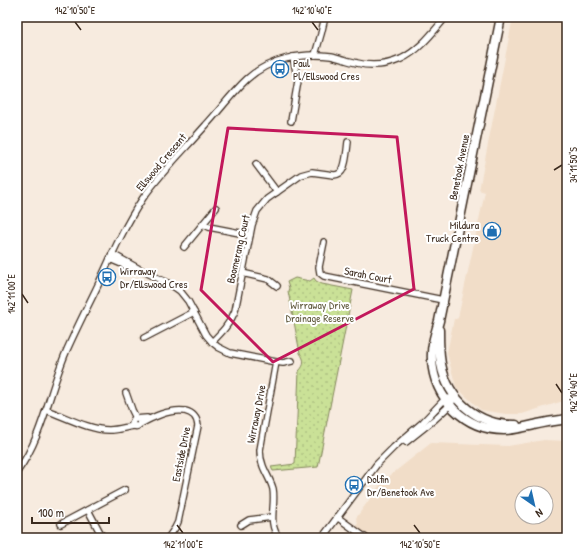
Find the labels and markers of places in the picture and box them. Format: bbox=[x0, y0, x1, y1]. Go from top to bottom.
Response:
place label: Paul Pl/Ellswood Cres bbox=[293, 56, 359, 83]
bus stop icon: Paul Pl/Ellswood Cres bbox=[270, 59, 290, 79]
place label: Mildura Truck Centre bbox=[426, 218, 480, 245]
shop icon: Mildura Truck Centre bbox=[482, 221, 502, 241]
place label: Wirraway Dr/Ellswood Cres bbox=[120, 264, 188, 291]
bus stop icon: Wirraway Dr/Ellswood Cres bbox=[97, 267, 117, 287]
place label: Dolfin Dr/Benetook Ave bbox=[367, 472, 435, 499]
bus stop icon: Dolfin Dr/Benetook Ave bbox=[344, 475, 364, 495]

